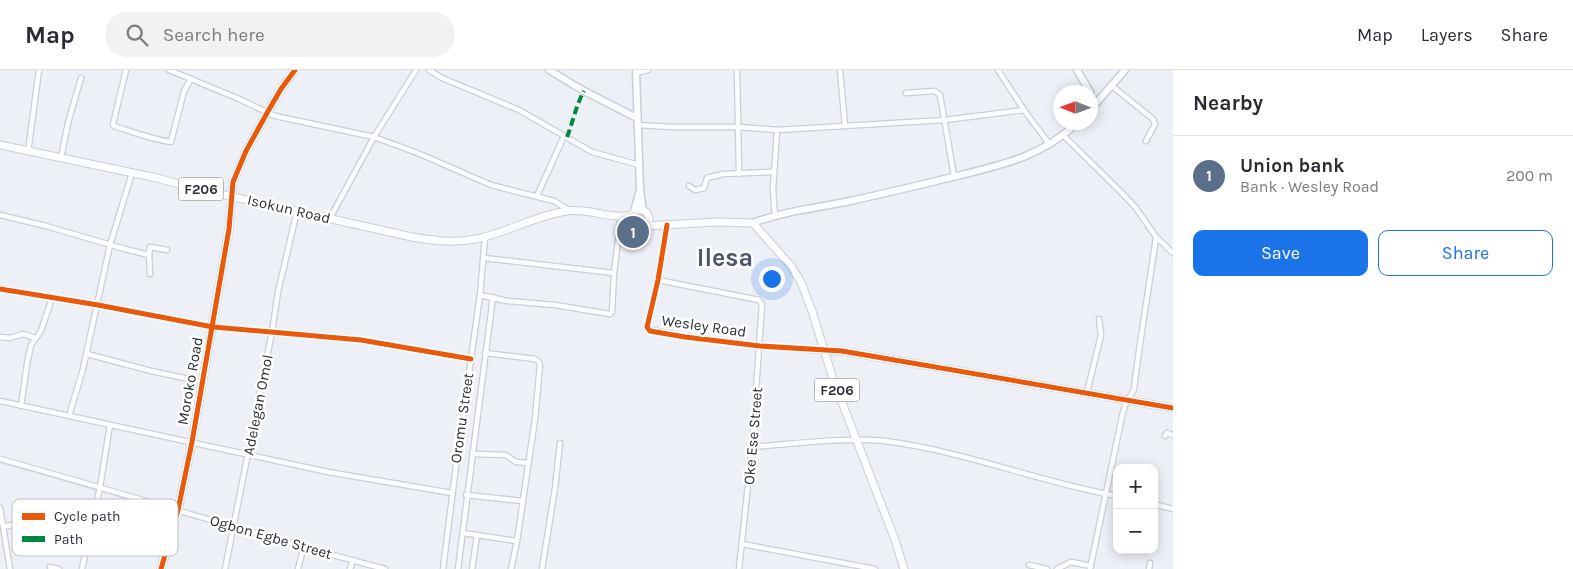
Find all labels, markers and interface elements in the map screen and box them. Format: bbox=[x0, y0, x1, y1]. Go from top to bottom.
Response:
search box bbox=[105, 12, 455, 57]
text: Map bbox=[25, 21, 75, 49]
icon: search bbox=[123, 21, 151, 49]
text: Search here bbox=[163, 24, 265, 46]
text: Map bbox=[1357, 24, 1393, 46]
text: Layers bbox=[1421, 24, 1473, 46]
text: Share bbox=[1501, 24, 1548, 46]
north arrow bbox=[1053, 85, 1098, 130]
text: Nearby bbox=[1193, 91, 1263, 115]
text: Union bank bbox=[1240, 155, 1344, 177]
text: 1 bbox=[1206, 166, 1212, 185]
text: 200 m bbox=[1506, 166, 1553, 185]
text: Bank · Wesley Road bbox=[1240, 177, 1379, 196]
road number: F206 bbox=[178, 178, 224, 200]
street label: Isokun Road bbox=[246, 191, 332, 227]
pin: 1 bbox=[617, 213, 649, 251]
button: Save bbox=[1193, 230, 1368, 276]
button: Share bbox=[1378, 230, 1553, 276]
district label: Ilesa bbox=[697, 243, 753, 272]
your location bbox=[759, 266, 785, 292]
street label: Wesley Road bbox=[660, 311, 748, 341]
street label: Moroko Road bbox=[173, 335, 207, 427]
street label: Adelegan Omol bbox=[239, 353, 277, 457]
street label: Oromu Street bbox=[447, 371, 477, 464]
road number: F206 bbox=[814, 378, 860, 402]
street label: Oke Ese Street bbox=[740, 386, 766, 486]
map controls bbox=[1113, 464, 1158, 554]
button: + bbox=[1113, 464, 1158, 509]
legend bbox=[12, 499, 178, 556]
text: Cycle path bbox=[54, 508, 120, 525]
button: − bbox=[1113, 509, 1158, 554]
street label: Ogbon Egbe Street bbox=[208, 511, 334, 563]
text: Path bbox=[54, 531, 83, 548]

